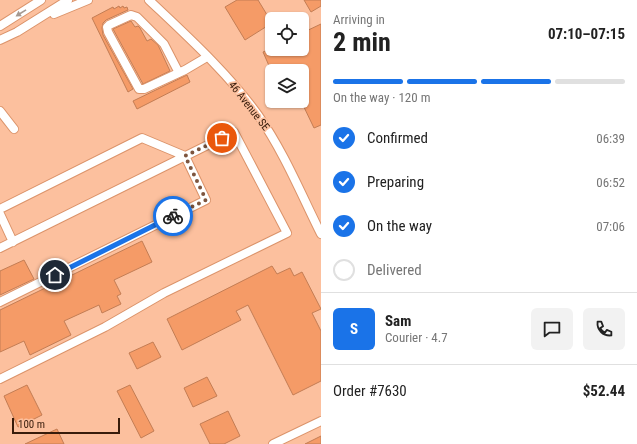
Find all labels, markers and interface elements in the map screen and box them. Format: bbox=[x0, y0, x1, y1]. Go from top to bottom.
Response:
one-way arrow bbox=[16, 9, 26, 17]
map controls bbox=[265, 12, 309, 108]
button: locate bbox=[265, 12, 309, 56]
text: Arriving in bbox=[333, 12, 385, 27]
text: 07:10–07:15 bbox=[548, 25, 625, 43]
text: 2 min bbox=[333, 27, 391, 57]
button: layers bbox=[265, 64, 309, 108]
street label: 46 Avenue SE bbox=[226, 79, 273, 134]
text: On the way · 120 m bbox=[333, 90, 430, 105]
pin bbox=[205, 121, 239, 155]
icon: bag bbox=[211, 127, 233, 149]
icon: check bbox=[333, 127, 355, 149]
text: Confirmed bbox=[367, 129, 428, 147]
text: 06:39 bbox=[596, 131, 625, 146]
icon: check bbox=[333, 171, 355, 193]
text: Preparing bbox=[367, 173, 424, 191]
text: 06:52 bbox=[596, 175, 625, 190]
courier bbox=[153, 196, 193, 236]
icon: bike bbox=[162, 205, 184, 227]
icon: check bbox=[333, 215, 355, 237]
text: On the way bbox=[367, 217, 432, 235]
text: 07:06 bbox=[596, 219, 625, 234]
pin bbox=[38, 258, 72, 292]
text: Delivered bbox=[367, 261, 422, 279]
icon: home bbox=[44, 264, 66, 286]
button: chat bbox=[531, 308, 573, 350]
button: phone bbox=[583, 308, 625, 350]
text: Sam bbox=[385, 312, 411, 330]
text: S bbox=[350, 320, 358, 338]
text: Courier · 4.7 bbox=[385, 330, 448, 345]
text: Order #7630 bbox=[333, 382, 407, 400]
text: $52.44 bbox=[583, 382, 625, 400]
scale bar bbox=[12, 416, 120, 435]
text: 100 m bbox=[18, 418, 45, 431]

